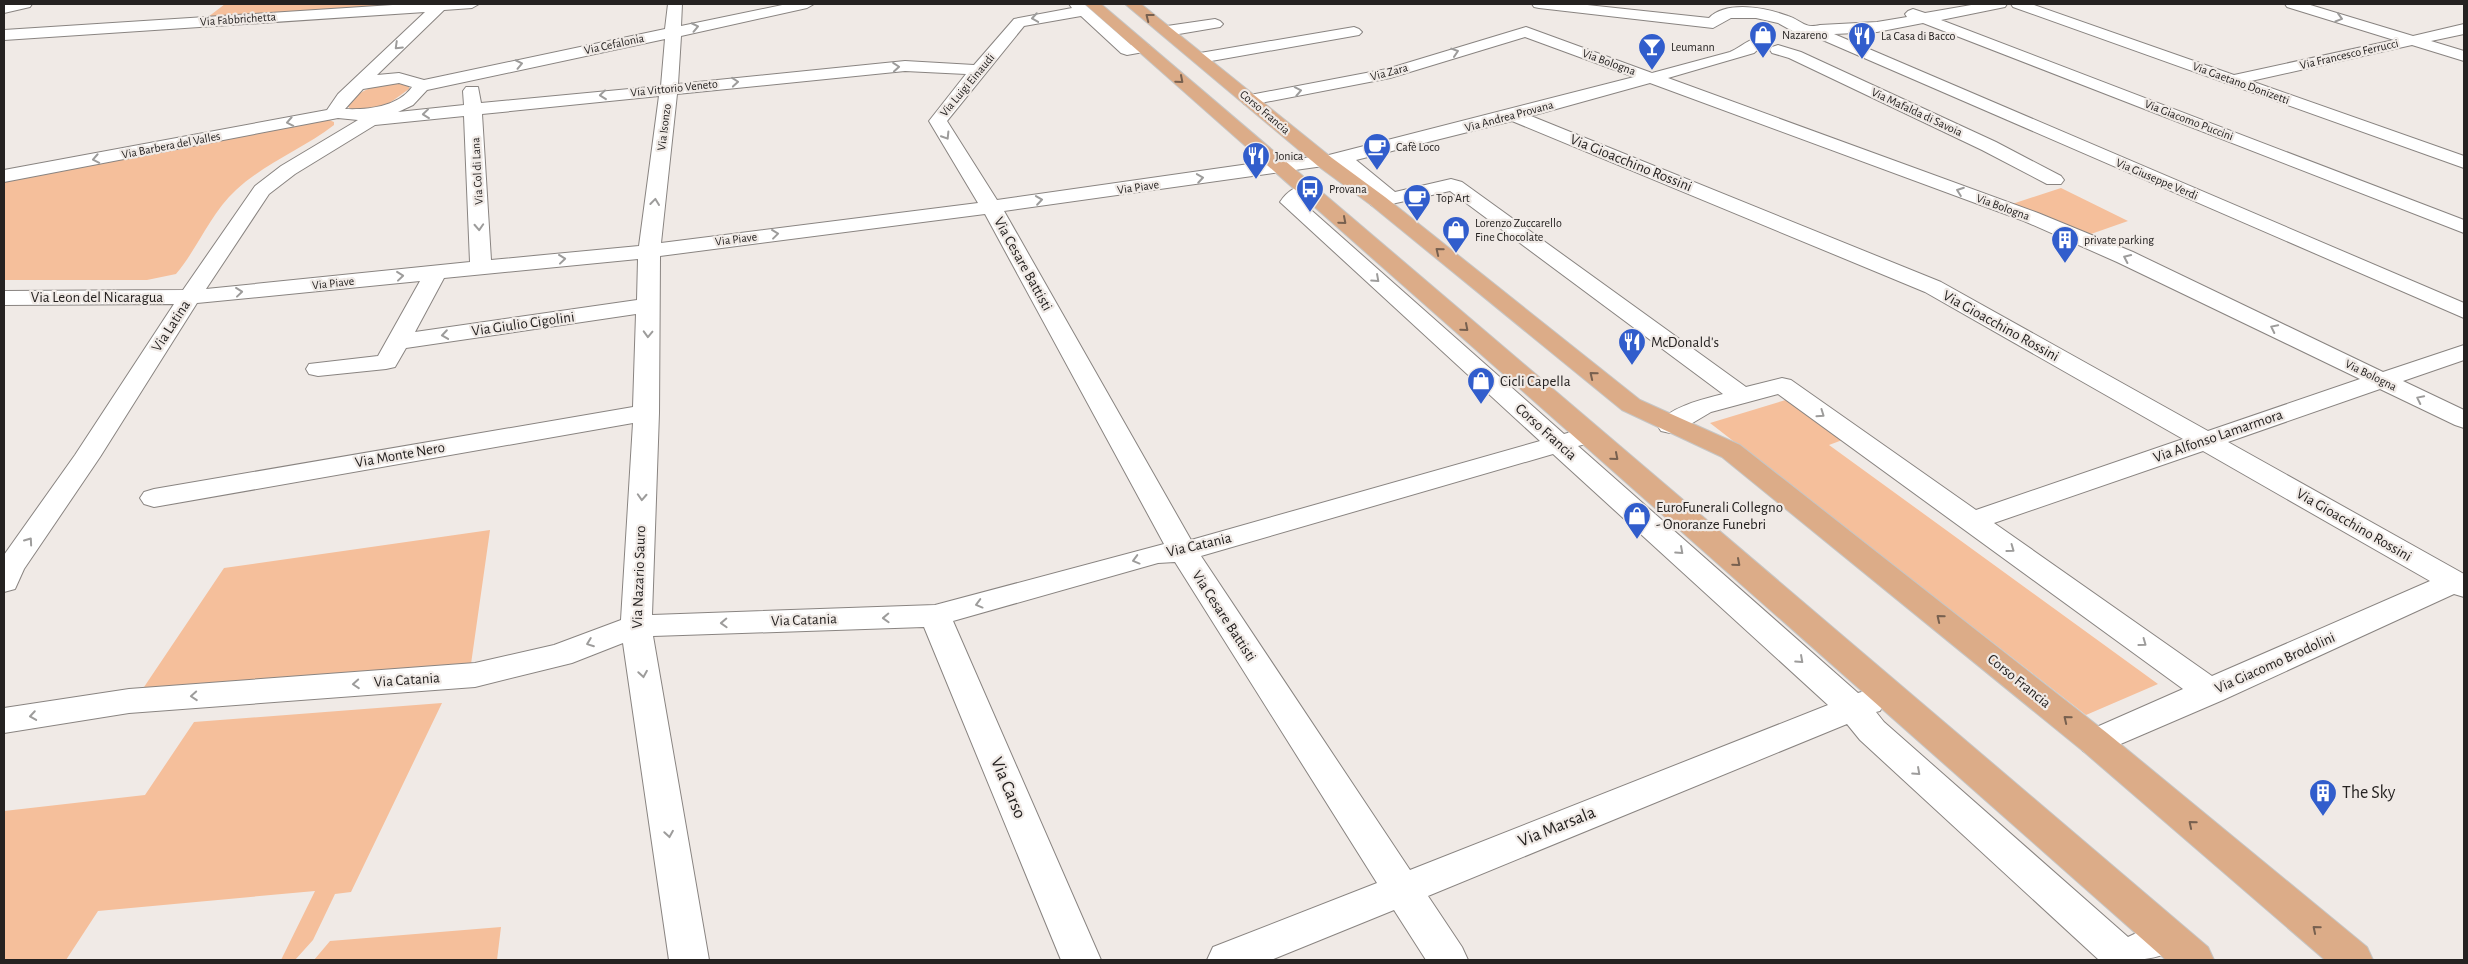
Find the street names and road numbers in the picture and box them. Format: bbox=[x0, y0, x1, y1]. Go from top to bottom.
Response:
street label: Via Fabbrichetta bbox=[200, 10, 277, 28]
street label: Via Cefalonia bbox=[583, 32, 646, 56]
street label: Via Francesco Ferrucci bbox=[2299, 37, 2399, 71]
street label: Via Bologna bbox=[1581, 47, 1638, 77]
street label: Via Luigi Einaudi bbox=[937, 51, 997, 119]
street label: Via Gaetano Donizetti bbox=[2191, 60, 2291, 106]
street label: Via Zara bbox=[1369, 61, 1409, 83]
street label: Via Vittorio Veneto bbox=[630, 77, 718, 99]
street label: Via Mafalda di Savoia bbox=[1870, 86, 1965, 139]
street label: Corso Francia bbox=[1238, 88, 1293, 137]
street label: Via Andrea Provana bbox=[1463, 98, 1555, 134]
street label: Via Giacomo Puccini bbox=[2143, 98, 2235, 142]
street label: Via Isonzo bbox=[655, 103, 673, 151]
street label: Via Barbera del Valles bbox=[121, 130, 221, 160]
street label: Via Gioacchino Rossini bbox=[1568, 132, 1694, 194]
street label: Via Col di Lana bbox=[469, 137, 485, 205]
street label: Via Giuseppe Verdi bbox=[2114, 156, 2200, 202]
street label: Via Piave bbox=[1116, 178, 1160, 196]
street label: Via Bologna bbox=[1975, 192, 2032, 222]
street label: Via Cesare Battisti bbox=[991, 215, 1055, 313]
street label: Via Piave bbox=[714, 230, 758, 248]
street label: Via Piave bbox=[311, 275, 355, 291]
street label: Via Gioacchino Rossini bbox=[1940, 288, 2062, 364]
street label: Via Leon del Nicaragua bbox=[31, 290, 163, 305]
street label: Via Latina bbox=[149, 298, 193, 354]
street label: Via Giulio Cigolini bbox=[471, 309, 575, 339]
street label: Via Bologna bbox=[2343, 357, 2399, 393]
street label: Corso Francia bbox=[1513, 401, 1579, 463]
street label: Via Alfonso Lamarmora bbox=[2151, 407, 2285, 465]
street label: Via Monte Nero bbox=[354, 440, 446, 470]
street label: Via Gioacchino Rossini bbox=[2294, 486, 2414, 564]
street label: Via Nazario Sauro bbox=[630, 525, 648, 629]
street label: Via Catania bbox=[1165, 530, 1233, 560]
street label: Via Cesare Battisti bbox=[1189, 568, 1259, 664]
street label: Via Catania bbox=[771, 611, 837, 629]
street label: Via Giacomo Brodolini bbox=[2213, 630, 2337, 696]
street label: Corso Francia bbox=[1985, 651, 2053, 711]
street label: Via Catania bbox=[374, 670, 441, 690]
street label: Via Carso bbox=[987, 755, 1029, 821]
street label: Via Marsala bbox=[1516, 803, 1598, 851]

